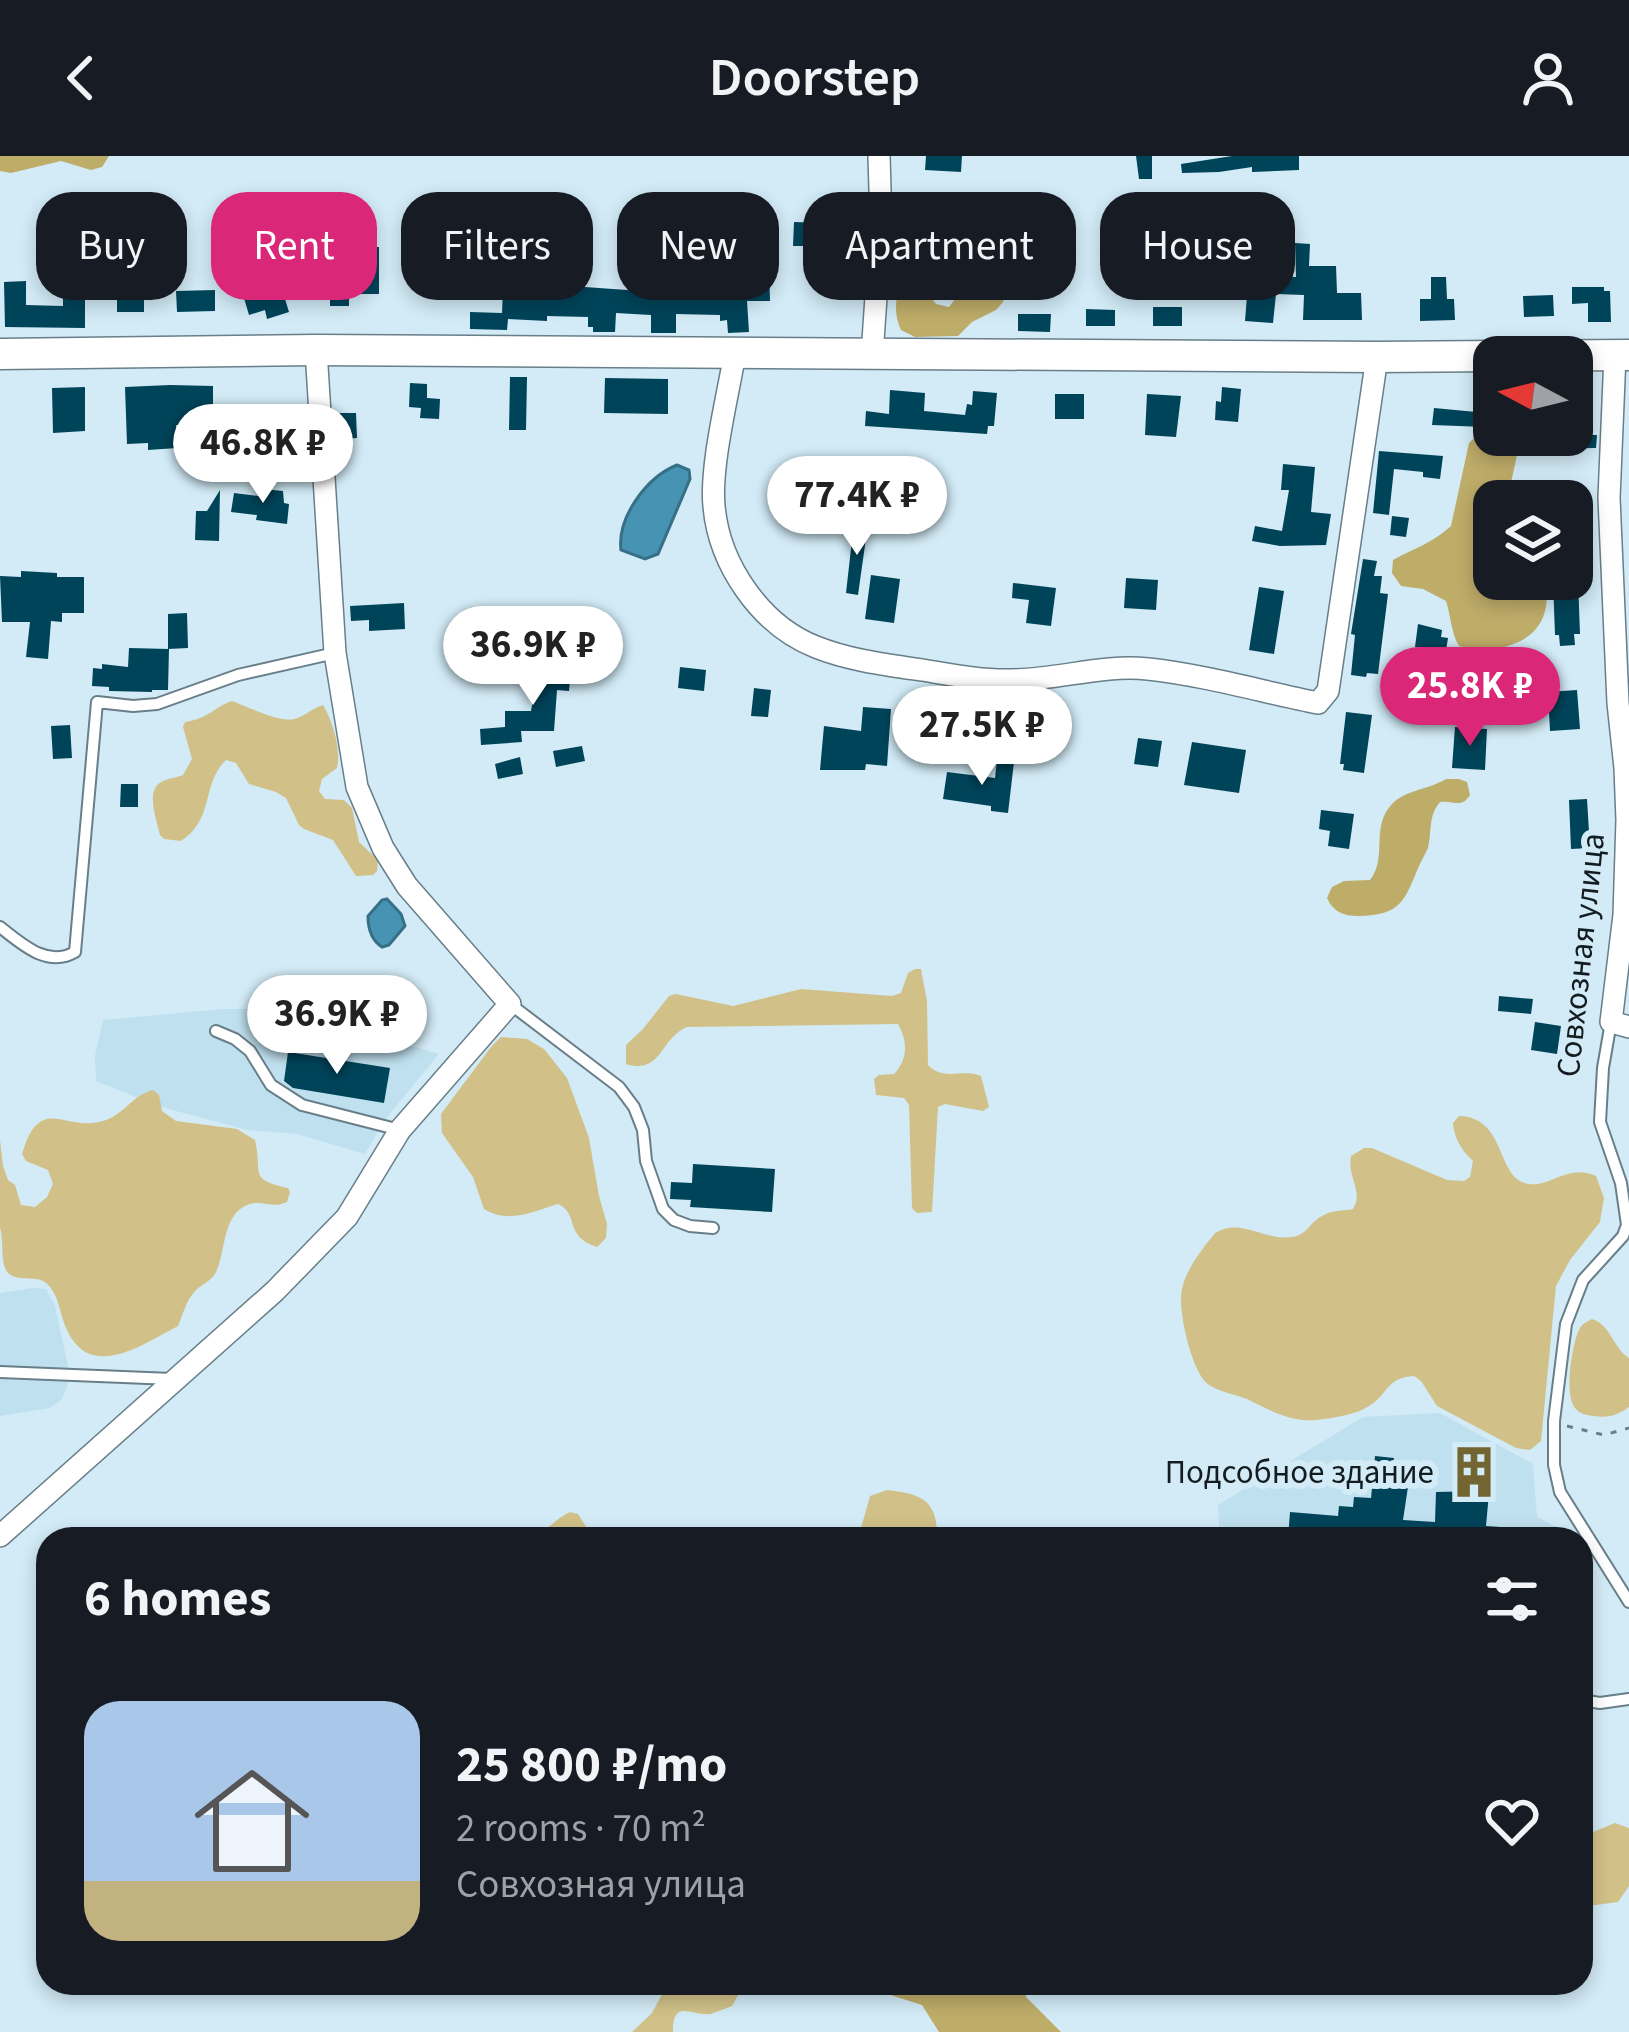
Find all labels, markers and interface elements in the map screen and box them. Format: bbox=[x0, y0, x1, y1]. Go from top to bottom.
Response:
text: Doorstep bbox=[709, 40, 920, 117]
icon: back bbox=[48, 45, 114, 111]
icon: person bbox=[1515, 45, 1581, 111]
chip: Buy bbox=[36, 192, 187, 300]
chip: Rent bbox=[211, 192, 377, 300]
chip: Filters bbox=[401, 192, 593, 300]
chip: New bbox=[617, 192, 779, 300]
chip: Apartment bbox=[803, 192, 1076, 300]
chip: House bbox=[1100, 192, 1295, 300]
north arrow bbox=[1473, 336, 1593, 456]
map controls bbox=[1473, 336, 1593, 600]
pin: 46.8K ₽ bbox=[152, 404, 374, 506]
text: 46.8K ₽ bbox=[200, 415, 326, 471]
pin: 77.4K ₽ bbox=[746, 456, 968, 558]
text: 77.4K ₽ bbox=[794, 467, 920, 523]
button: layers bbox=[1473, 480, 1593, 600]
pin: 36.9K ₽ bbox=[422, 606, 644, 708]
text: 36.9K ₽ bbox=[470, 617, 596, 673]
pin: 25.8K ₽ bbox=[1359, 647, 1581, 749]
text: 25.8K ₽ bbox=[1407, 658, 1533, 714]
pin: 27.5K ₽ bbox=[871, 686, 1093, 788]
text: 27.5K ₽ bbox=[919, 697, 1045, 753]
street label: Совхозная улица bbox=[1545, 831, 1617, 1079]
pin: 36.9K ₽ bbox=[226, 975, 448, 1077]
text: 36.9K ₽ bbox=[274, 986, 400, 1042]
building icon: Подсобное здание bbox=[1445, 1443, 1503, 1501]
place label: Подсобное здание bbox=[1165, 1449, 1434, 1496]
text: 6 homes bbox=[84, 1563, 271, 1635]
icon: filters bbox=[1479, 1566, 1545, 1632]
text: 25 800 ₽/mo bbox=[456, 1729, 727, 1801]
icon: home bbox=[180, 1749, 324, 1893]
icon: heart bbox=[1479, 1788, 1545, 1854]
text: 2 rooms · 70 m² bbox=[456, 1801, 706, 1857]
text: Совхозная улица bbox=[456, 1857, 746, 1913]

